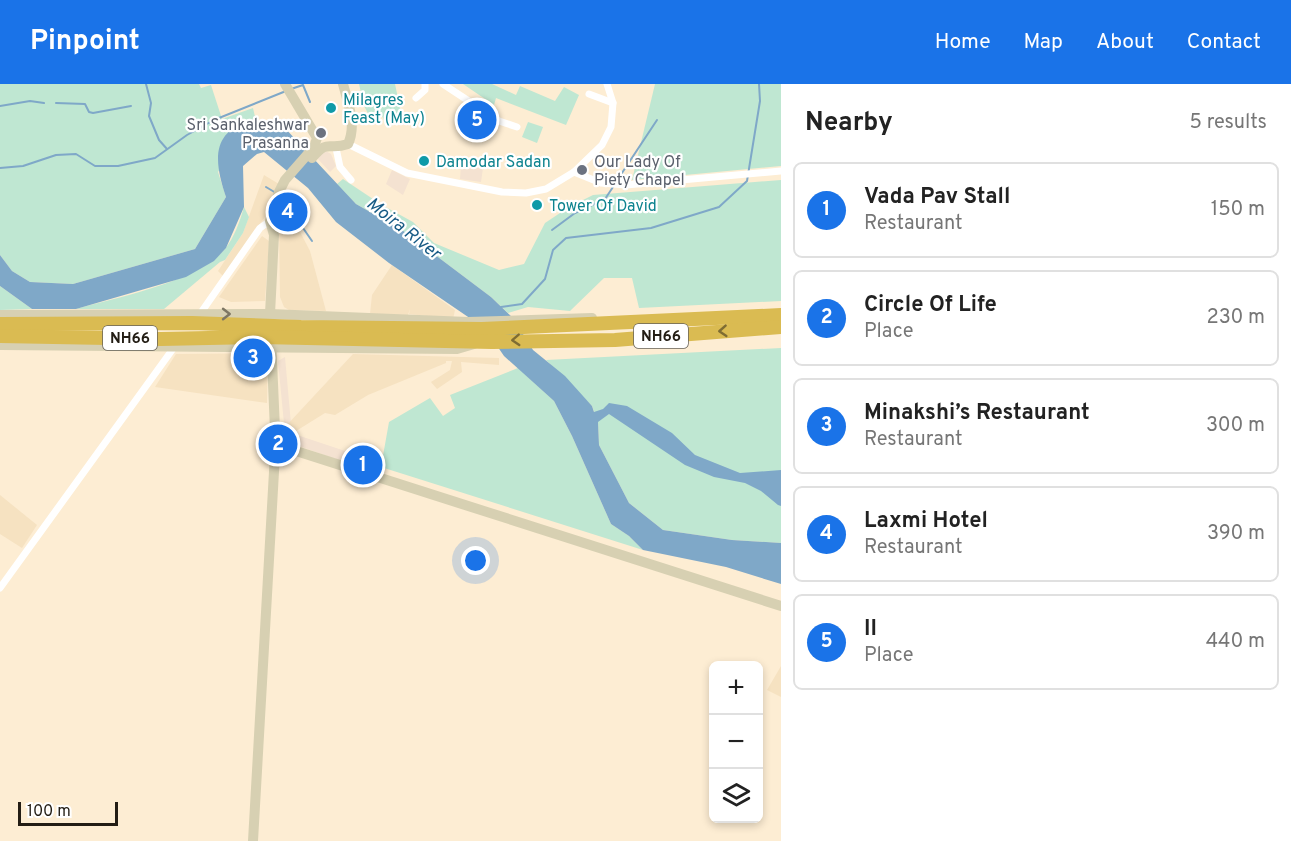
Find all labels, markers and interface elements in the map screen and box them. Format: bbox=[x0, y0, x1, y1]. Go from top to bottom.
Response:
text: Pinpoint bbox=[30, 24, 140, 60]
text: Home bbox=[935, 29, 991, 56]
text: Map bbox=[1024, 29, 1063, 56]
text: About bbox=[1096, 29, 1154, 56]
text: Contact bbox=[1187, 29, 1261, 56]
place label: Milagres Feast (May) bbox=[343, 91, 425, 129]
pin: 5 bbox=[458, 98, 496, 142]
marker: Milagres Feast (May) bbox=[324, 101, 338, 115]
text: Nearby bbox=[805, 107, 893, 140]
text: 5 results bbox=[1190, 110, 1267, 136]
place label: Sri Sankaleshwar Prasanna bbox=[187, 116, 309, 154]
marker: Sri Sankaleshwar Prasanna bbox=[314, 126, 328, 140]
place label: Damodar Sadan bbox=[436, 153, 551, 173]
place label: Our Lady Of Piety Chapel bbox=[594, 153, 685, 191]
marker: Damodar Sadan bbox=[417, 154, 431, 168]
marker: Our Lady Of Piety Chapel bbox=[575, 163, 589, 177]
text: Vada Pav Stall bbox=[864, 184, 1010, 211]
pin: 4 bbox=[268, 190, 308, 234]
water label: Moira River bbox=[361, 193, 447, 267]
place label: Tower Of David bbox=[549, 197, 657, 217]
text: 1 bbox=[823, 197, 831, 223]
text: 150 m bbox=[1211, 197, 1265, 223]
marker: Tower Of David bbox=[530, 198, 544, 212]
text: Restaurant bbox=[864, 211, 963, 237]
text: Circle Of Life bbox=[864, 292, 997, 319]
text: 2 bbox=[820, 305, 833, 331]
text: 230 m bbox=[1206, 305, 1265, 331]
one-way arrow bbox=[222, 308, 231, 320]
text: Place bbox=[864, 319, 914, 345]
road number: NH66 bbox=[634, 324, 688, 348]
one-way arrow bbox=[718, 325, 727, 338]
road number: NH66 bbox=[103, 326, 157, 350]
one-way arrow bbox=[512, 334, 521, 347]
pin: 3 bbox=[234, 336, 272, 380]
text: Minakshi’s Restaurant bbox=[864, 400, 1090, 427]
text: 3 bbox=[821, 413, 833, 439]
text: 300 m bbox=[1206, 413, 1265, 439]
pin: 2 bbox=[258, 422, 298, 466]
text: Restaurant bbox=[864, 427, 963, 453]
pin: 1 bbox=[344, 442, 382, 488]
text: Laxmi Hotel bbox=[864, 508, 988, 535]
text: 4 bbox=[820, 521, 833, 547]
text: 390 m bbox=[1207, 521, 1265, 547]
text: Restaurant bbox=[864, 535, 963, 561]
your location bbox=[461, 546, 490, 575]
text: II bbox=[864, 616, 877, 643]
text: 5 bbox=[820, 629, 833, 655]
text: 440 m bbox=[1206, 629, 1265, 655]
text: Place bbox=[864, 643, 914, 669]
map controls bbox=[709, 661, 763, 823]
button: + bbox=[709, 661, 763, 715]
button: − bbox=[709, 715, 763, 769]
button: layers bbox=[709, 769, 763, 823]
scale bar bbox=[18, 799, 118, 826]
text: 100 m bbox=[27, 802, 71, 822]

